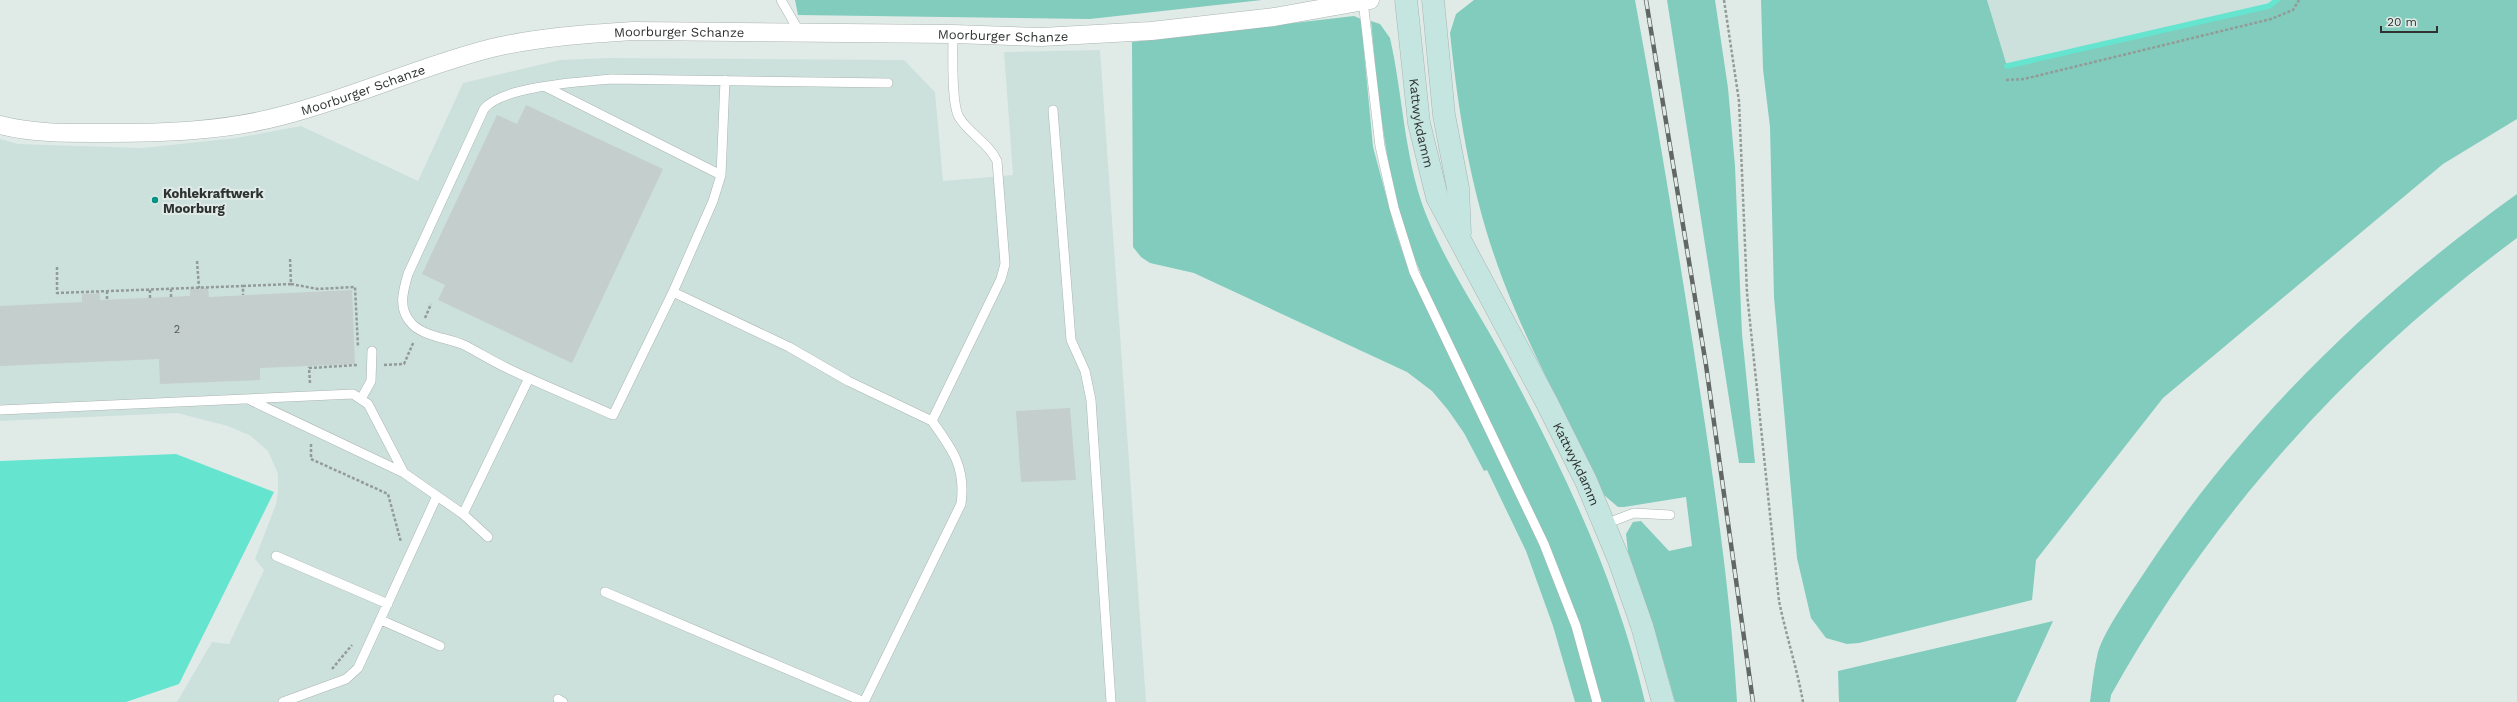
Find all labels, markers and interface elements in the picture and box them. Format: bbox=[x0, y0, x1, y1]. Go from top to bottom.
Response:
scale bar bbox=[2381, 8, 2437, 34]
text: 20 m bbox=[2387, 15, 2417, 29]
street label: Moorburger Schanze bbox=[613, 23, 744, 40]
street label: Moorburger Schanze bbox=[938, 26, 1069, 45]
street label: Moorburger Schanze bbox=[299, 61, 427, 118]
street label: Kattwykdamm bbox=[1407, 77, 1437, 169]
place label: Kohlekraftwerk Moorburg bbox=[163, 186, 264, 216]
marker: Kohlekraftwerk Moorburg bbox=[150, 195, 160, 205]
house number: 2 bbox=[174, 323, 180, 336]
street label: Kattwykdamm bbox=[1550, 420, 1603, 508]

